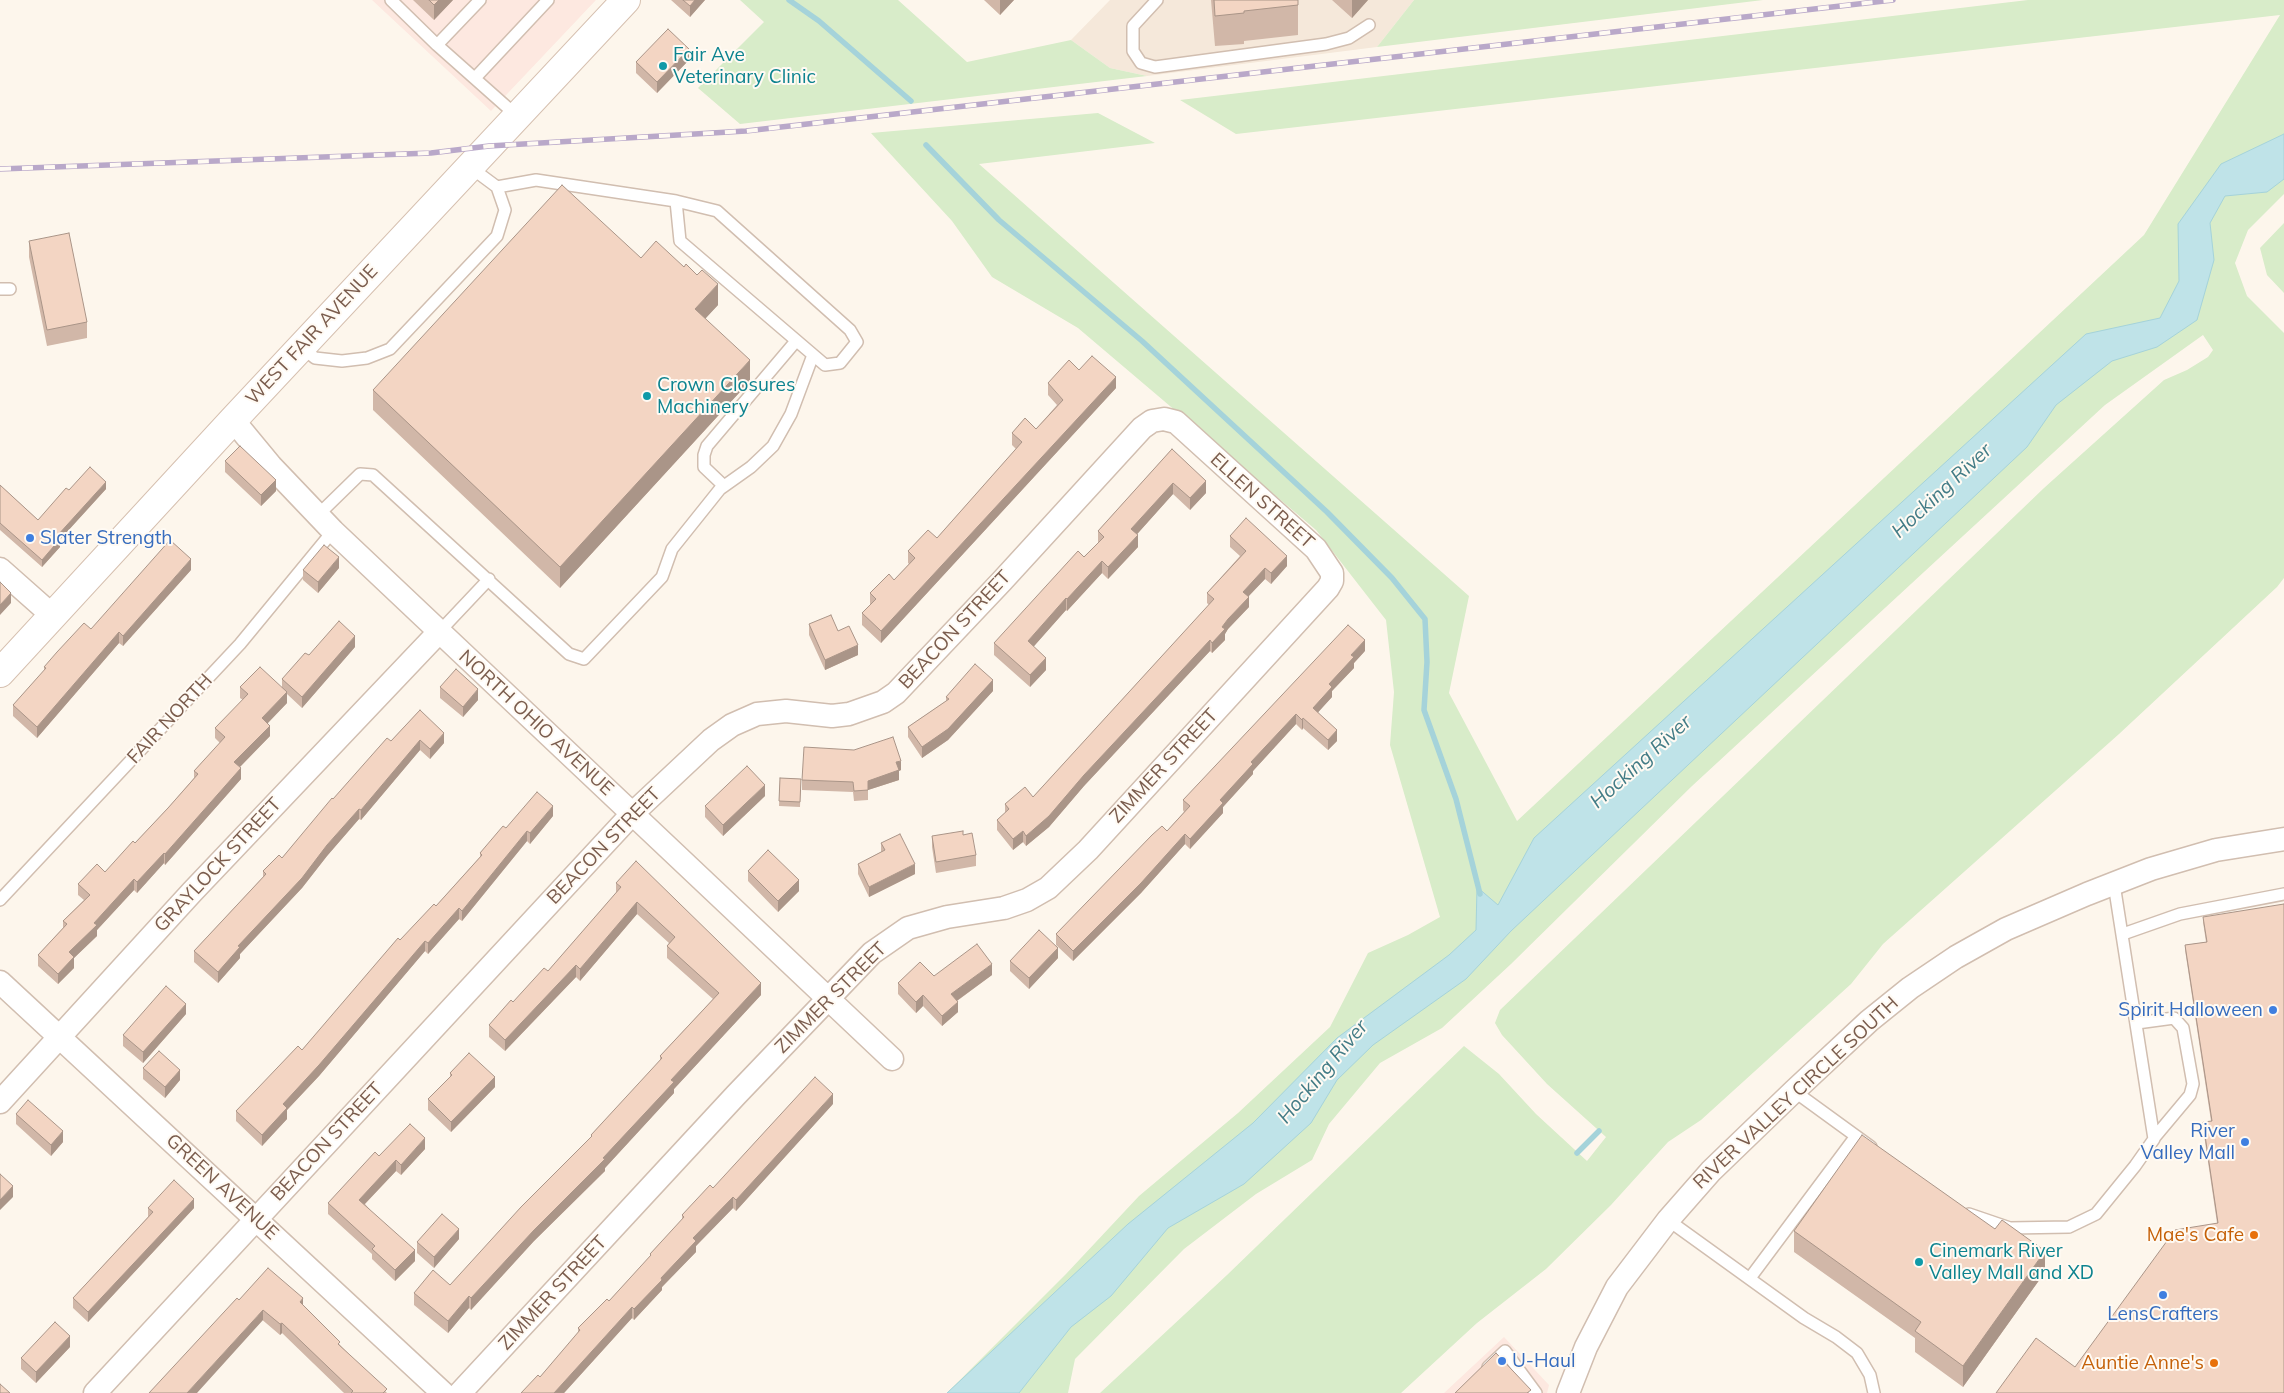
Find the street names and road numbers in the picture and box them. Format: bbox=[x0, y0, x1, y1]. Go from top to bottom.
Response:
street label: WEST FAIR AVENUE bbox=[241, 260, 383, 410]
street label: ELLEN STREET bbox=[1205, 448, 1319, 554]
street label: BEACON STREET bbox=[894, 566, 1016, 694]
street label: NORTH OHIO AVENUE bbox=[454, 645, 618, 801]
street label: FAIR NORTH bbox=[123, 669, 217, 769]
street label: ZIMMER STREET bbox=[1105, 704, 1223, 828]
street label: BEACON STREET bbox=[542, 783, 666, 909]
street label: GRAYLOCK STREET bbox=[150, 793, 286, 937]
street label: ZIMMER STREET bbox=[771, 938, 891, 1058]
street label: RIVER VALLEY CIRCLE SOUTH bbox=[1689, 992, 1903, 1194]
street label: BEACON STREET bbox=[266, 1078, 388, 1206]
street label: GREEN AVENUE bbox=[161, 1129, 283, 1245]
street label: ZIMMER STREET bbox=[494, 1231, 612, 1355]

